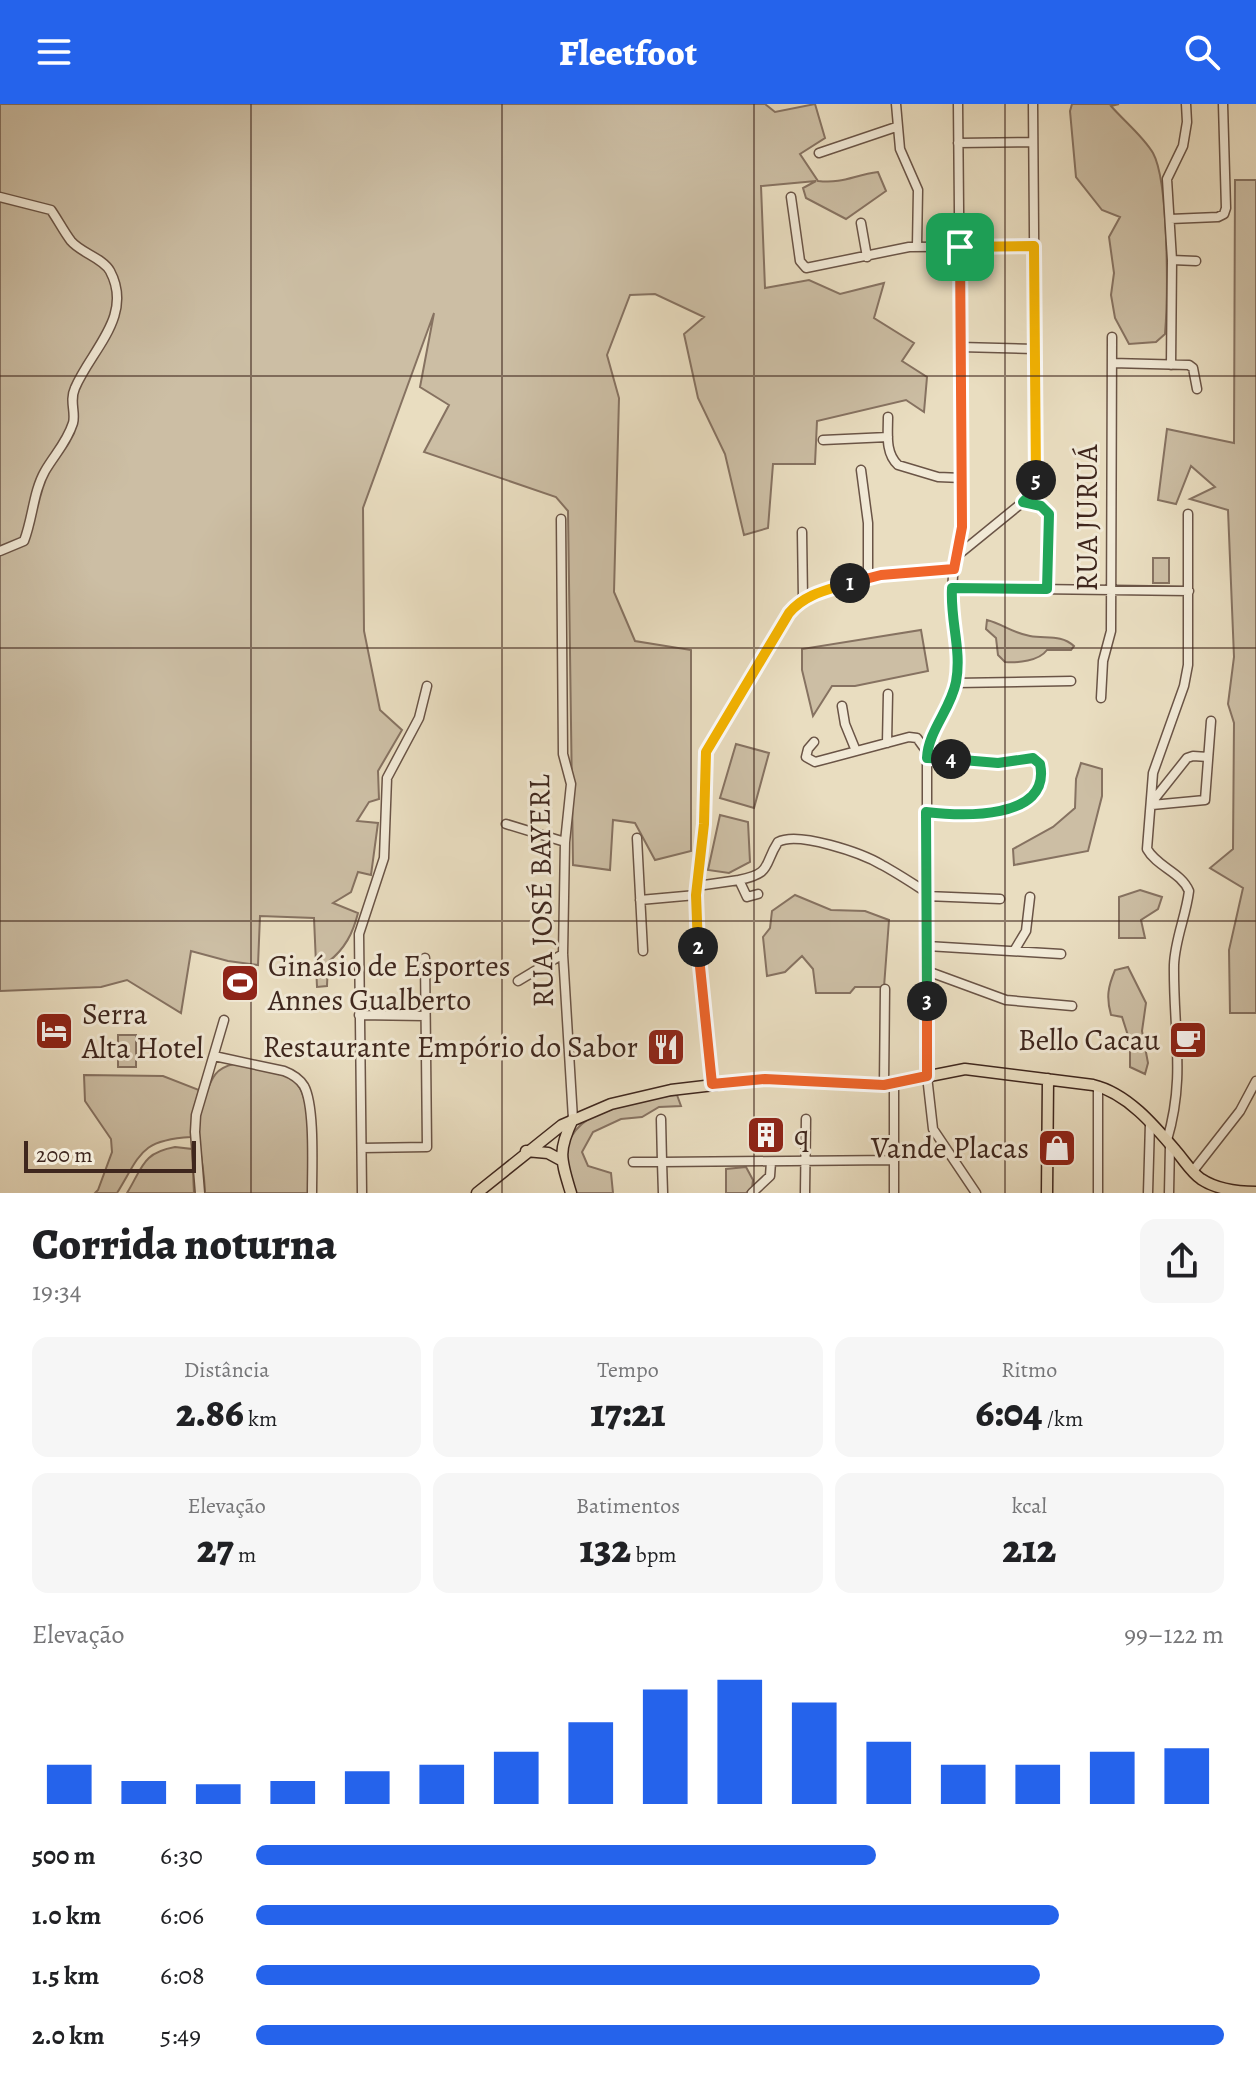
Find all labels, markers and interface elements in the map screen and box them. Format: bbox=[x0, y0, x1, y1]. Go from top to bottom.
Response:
text: Fleetfoot bbox=[559, 28, 697, 77]
icon: menu bbox=[32, 30, 76, 74]
icon: search bbox=[1180, 30, 1224, 74]
pin bbox=[926, 213, 994, 281]
icon: arrive bbox=[938, 225, 982, 269]
street label: RUA JURUÁ bbox=[1067, 444, 1107, 591]
pin: 5 bbox=[1016, 460, 1056, 500]
text: 5 bbox=[1031, 465, 1041, 495]
pin: 1 bbox=[830, 563, 870, 603]
text: 1 bbox=[846, 568, 854, 598]
pin: 4 bbox=[931, 739, 971, 779]
text: 4 bbox=[946, 744, 956, 774]
street label: RUA JOSÉ BAYERL bbox=[519, 773, 563, 1008]
pin: 2 bbox=[678, 927, 718, 967]
text: 2 bbox=[693, 932, 703, 962]
place label: Ginásio de Esportes Annes Gualberto bbox=[267, 946, 511, 1020]
sports icon: Ginásio de Esportes Annes Gualberto bbox=[219, 962, 261, 1004]
pin: 3 bbox=[907, 981, 947, 1021]
text: 3 bbox=[922, 986, 932, 1016]
place label: Serra Alta Hotel bbox=[81, 994, 204, 1068]
hotel icon: Serra Alta Hotel bbox=[33, 1010, 75, 1052]
cafe icon: Bello Cacau bbox=[1167, 1019, 1209, 1061]
place label: Bello Cacau bbox=[1018, 1020, 1161, 1060]
restaurant icon: Restaurante Empório do Sabor bbox=[645, 1026, 687, 1068]
place label: Restaurante Empório do Sabor bbox=[263, 1027, 638, 1067]
building icon: q bbox=[745, 1114, 787, 1156]
place label: q bbox=[794, 1115, 809, 1155]
shop icon: Vande Placas bbox=[1036, 1127, 1078, 1169]
place label: Vande Placas bbox=[870, 1128, 1029, 1168]
scale bar bbox=[24, 1137, 196, 1173]
text: 200 m bbox=[36, 1140, 93, 1170]
text: Corrida noturna bbox=[32, 1214, 337, 1274]
button: share bbox=[1140, 1219, 1224, 1303]
text: 19:34 bbox=[32, 1274, 82, 1309]
text: Distância bbox=[184, 1355, 270, 1385]
text: Tempo bbox=[597, 1355, 659, 1385]
text: Ritmo bbox=[1001, 1355, 1057, 1385]
text: 2.86 bbox=[176, 1385, 244, 1440]
text: 17:21 bbox=[590, 1385, 666, 1440]
text: 6:04 bbox=[975, 1385, 1042, 1440]
text: km bbox=[244, 1404, 277, 1434]
text: /km bbox=[1042, 1404, 1083, 1434]
text: Elevação bbox=[188, 1491, 266, 1521]
text: Batimentos bbox=[576, 1491, 680, 1521]
text: kcal bbox=[1012, 1491, 1047, 1521]
text: 27 bbox=[197, 1521, 234, 1576]
text: 132 bbox=[579, 1521, 631, 1576]
text: 212 bbox=[1002, 1521, 1056, 1576]
text: m bbox=[234, 1540, 256, 1570]
text: bpm bbox=[631, 1540, 677, 1570]
text: Elevação bbox=[32, 1617, 124, 1652]
text: 99–122 m bbox=[1124, 1617, 1224, 1652]
text: 500 m bbox=[32, 1838, 96, 1873]
text: 6:30 bbox=[160, 1838, 203, 1873]
text: 1.0 km bbox=[32, 1898, 101, 1933]
text: 6:06 bbox=[160, 1898, 204, 1933]
text: 1.5 km bbox=[32, 1958, 99, 1993]
text: 6:08 bbox=[160, 1958, 205, 1993]
text: 2.0 km bbox=[32, 2018, 105, 2053]
text: 5:49 bbox=[160, 2018, 201, 2053]

